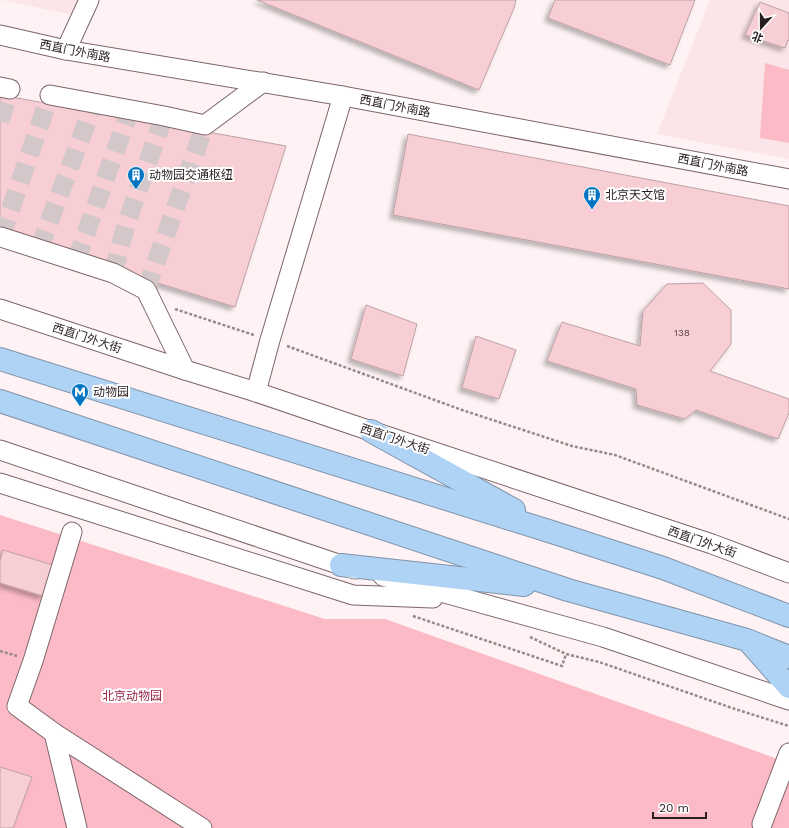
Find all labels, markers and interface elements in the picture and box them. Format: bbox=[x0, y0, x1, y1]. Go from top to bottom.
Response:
north arrow bbox=[741, 8, 781, 48]
text: 北 bbox=[750, 29, 765, 45]
street label: 西直门外南路 bbox=[38, 37, 112, 65]
street label: 西直门外南路 bbox=[358, 92, 432, 120]
street label: 西直门外南路 bbox=[676, 151, 750, 179]
building icon: 动物园交通枢纽 bbox=[126, 165, 146, 190]
place label: 动物园交通枢纽 bbox=[149, 168, 233, 182]
building icon: 北京天文馆 bbox=[582, 185, 602, 210]
place label: 北京天文馆 bbox=[605, 188, 665, 202]
street label: 西直门外大街 bbox=[51, 320, 123, 356]
house number: 138 bbox=[674, 327, 690, 338]
metro station icon: 动物园 bbox=[70, 382, 90, 407]
place label: 动物园 bbox=[93, 385, 129, 399]
street label: 西直门外大街 bbox=[359, 421, 431, 457]
street label: 西直门外大街 bbox=[666, 524, 738, 560]
park label: 北京动物园 bbox=[102, 689, 162, 703]
scale bar bbox=[653, 794, 706, 820]
text: 20 m bbox=[659, 801, 689, 815]

